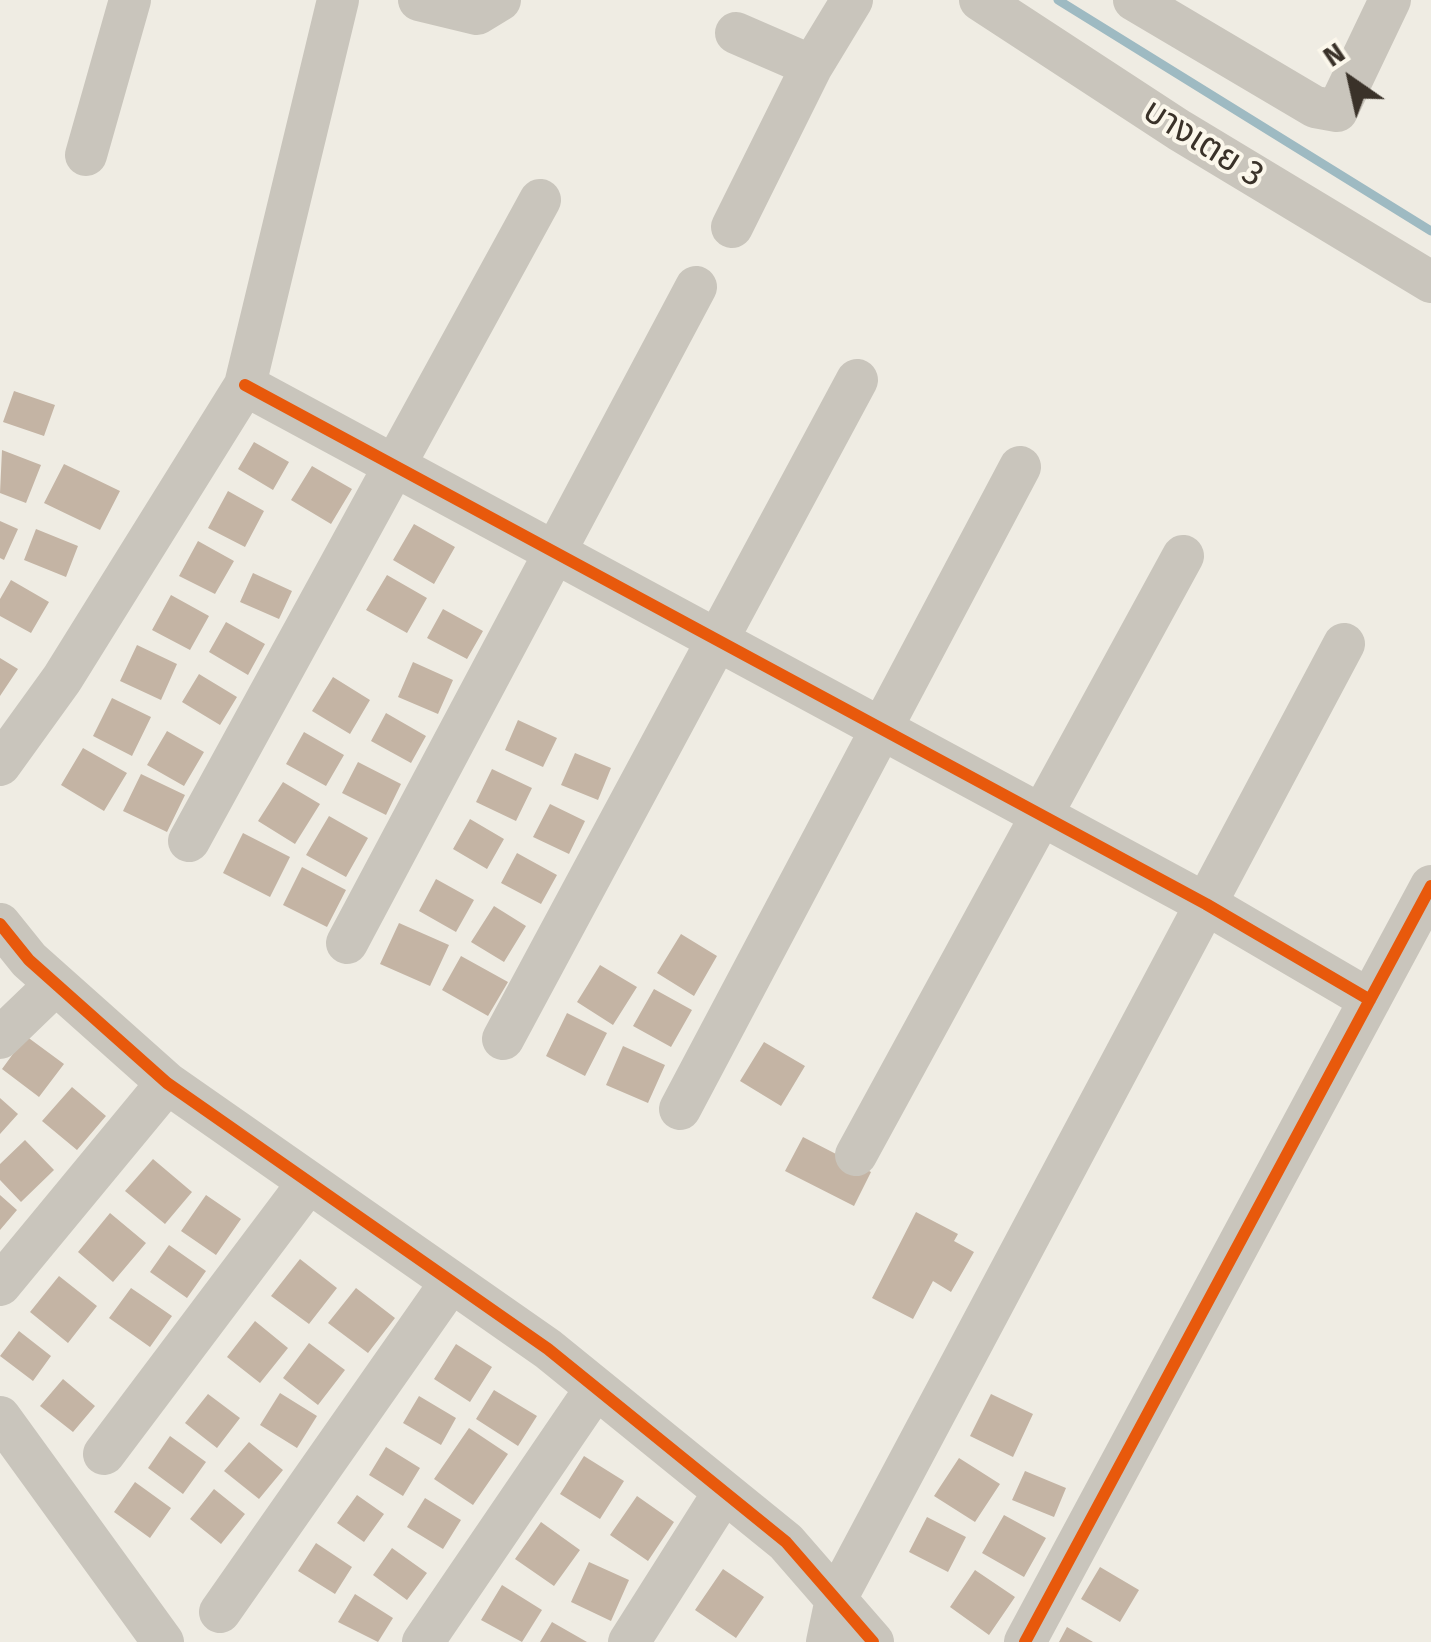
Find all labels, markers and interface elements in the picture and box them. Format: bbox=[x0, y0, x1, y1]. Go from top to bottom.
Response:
north arrow bbox=[1301, 30, 1401, 130]
text: N bbox=[1317, 36, 1351, 74]
street label: บางเตย 3 bbox=[1135, 91, 1271, 197]

